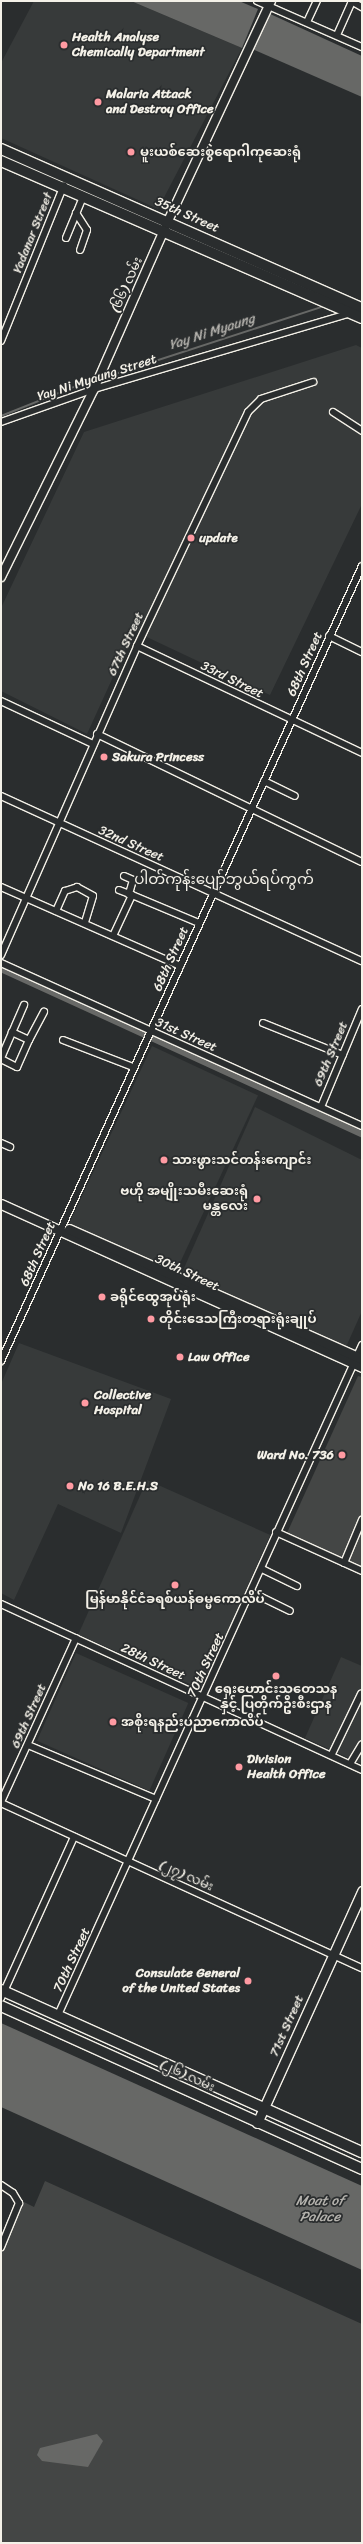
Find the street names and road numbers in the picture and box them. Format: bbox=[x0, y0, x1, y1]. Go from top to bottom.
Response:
street label: Yadanar Street bbox=[10, 190, 56, 276]
street label: 35th Street bbox=[152, 194, 222, 236]
street label: (၆၆) လမ်း bbox=[108, 255, 146, 315]
street label: Yay Ni Myaung Street bbox=[36, 351, 158, 405]
street label: 67th Street bbox=[104, 610, 148, 678]
street label: 68th Street bbox=[284, 629, 326, 699]
street label: 33rd Street bbox=[198, 658, 266, 702]
street label: 32nd Street bbox=[96, 823, 166, 865]
street label: 68th Street bbox=[150, 924, 192, 994]
street label: 31st Street bbox=[153, 1015, 219, 1055]
street label: 69th Street bbox=[310, 1019, 352, 1089]
street label: 68th Street bbox=[17, 1219, 59, 1289]
street label: 30th Street bbox=[152, 1251, 222, 1295]
street label: 70th Street bbox=[184, 1630, 228, 1700]
street label: 28th Street bbox=[118, 1640, 188, 1684]
street label: 69th Street bbox=[8, 1681, 50, 1751]
street label: (၂၇) လမ်း bbox=[156, 1857, 216, 1895]
street label: 70th Street bbox=[50, 1925, 94, 1995]
street label: 71st Street bbox=[266, 1993, 308, 2059]
street label: (၂၆) လမ်း bbox=[157, 2057, 217, 2095]

